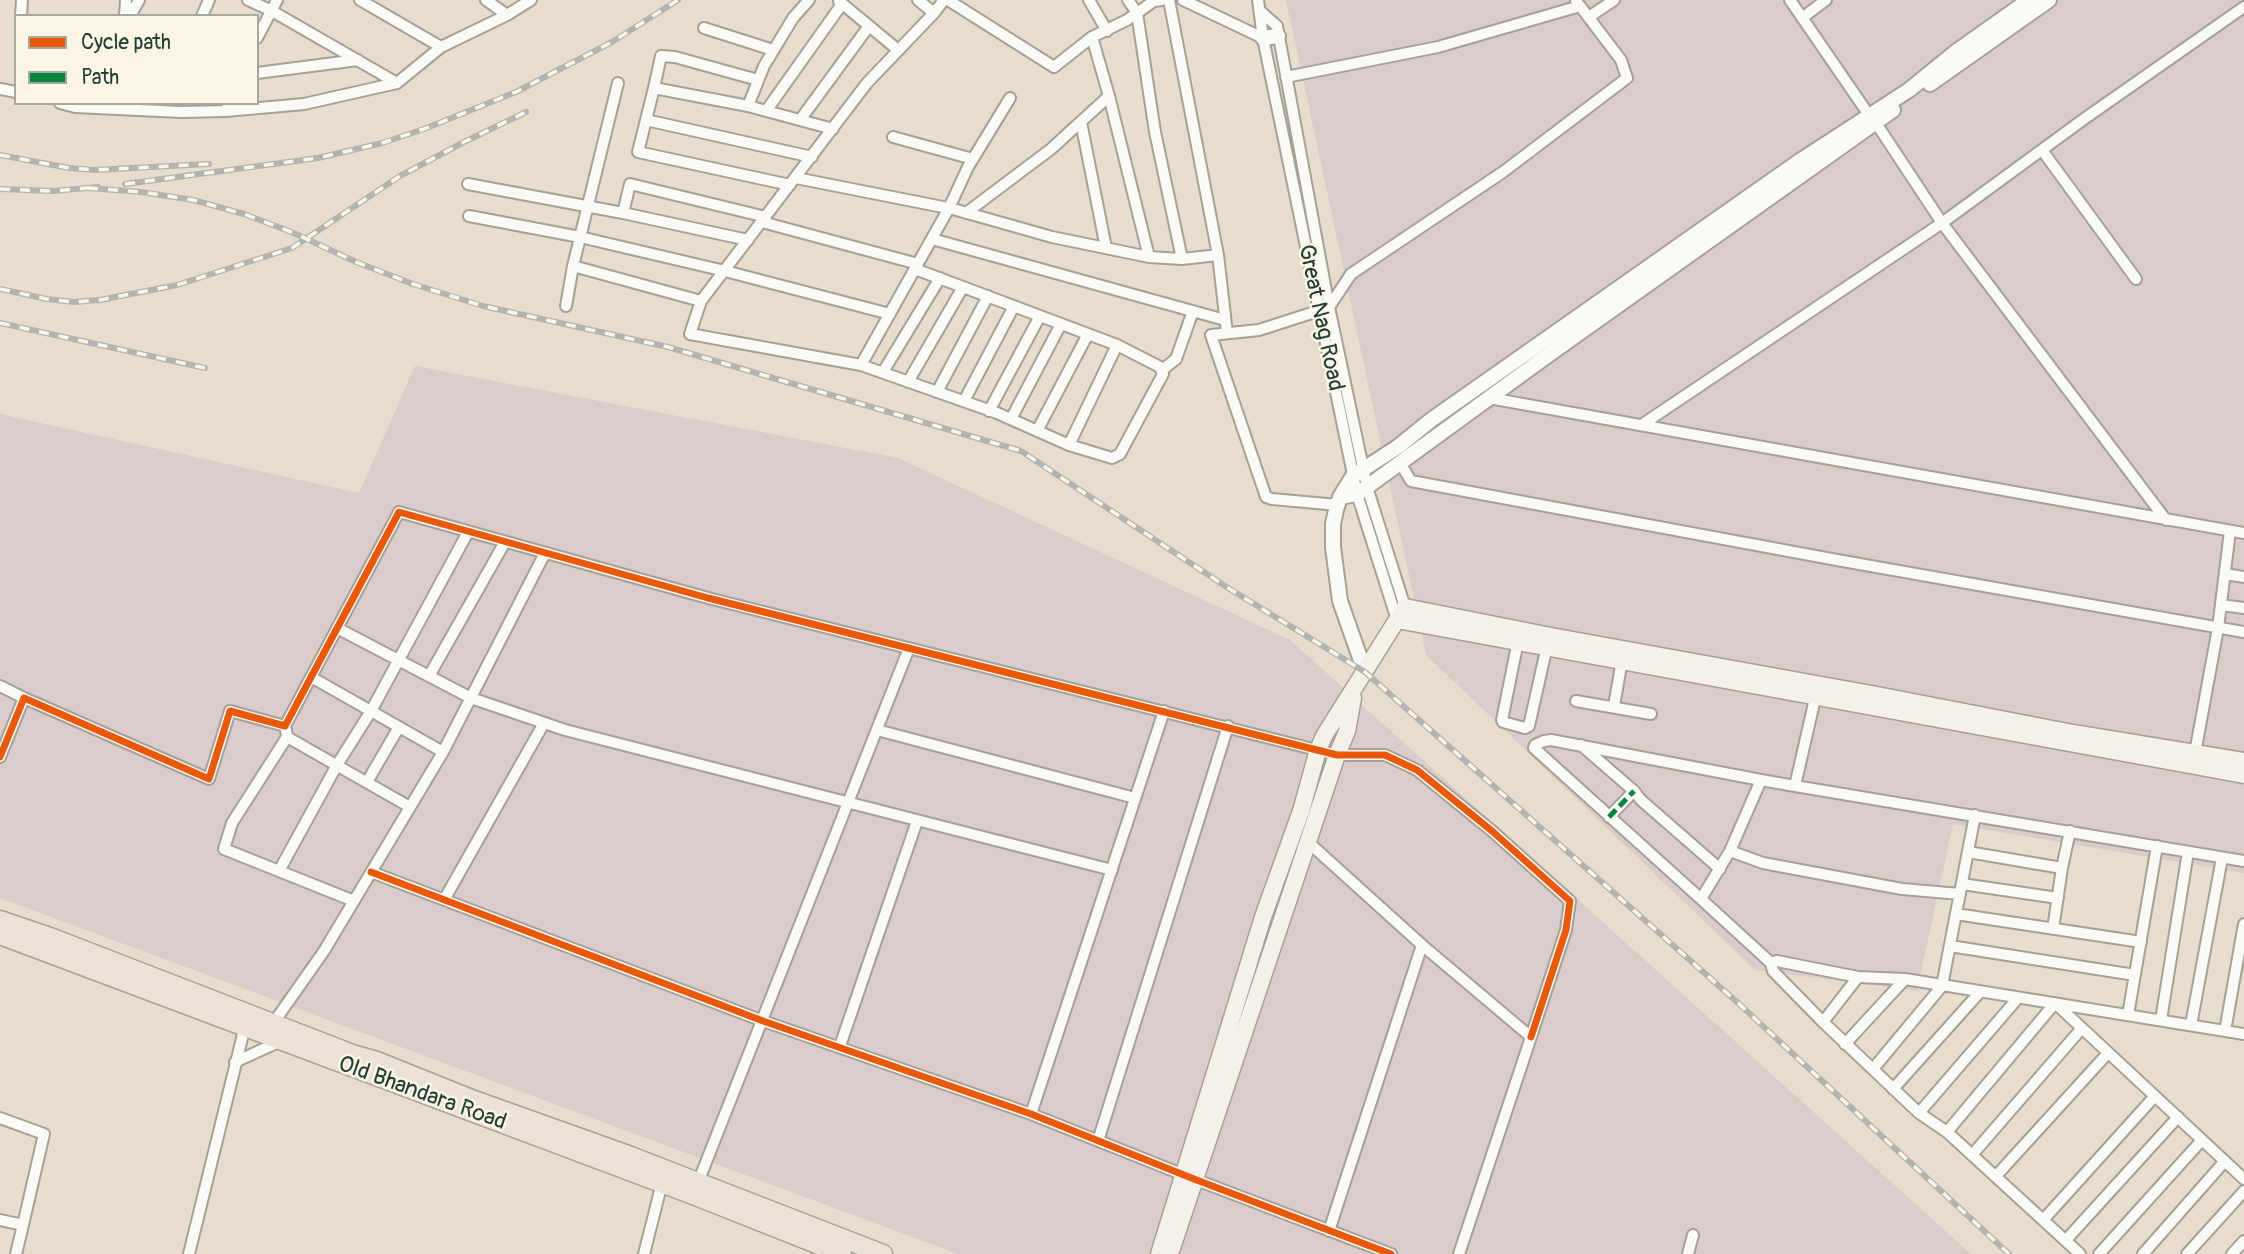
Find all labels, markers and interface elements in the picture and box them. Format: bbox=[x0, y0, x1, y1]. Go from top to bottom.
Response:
legend bbox=[14, 14, 259, 105]
text: Cycle path bbox=[81, 29, 171, 56]
text: Path bbox=[81, 64, 119, 91]
street label: Great Nag Road bbox=[1291, 242, 1349, 394]
street label: Old Bhandara Road bbox=[334, 1051, 510, 1137]

